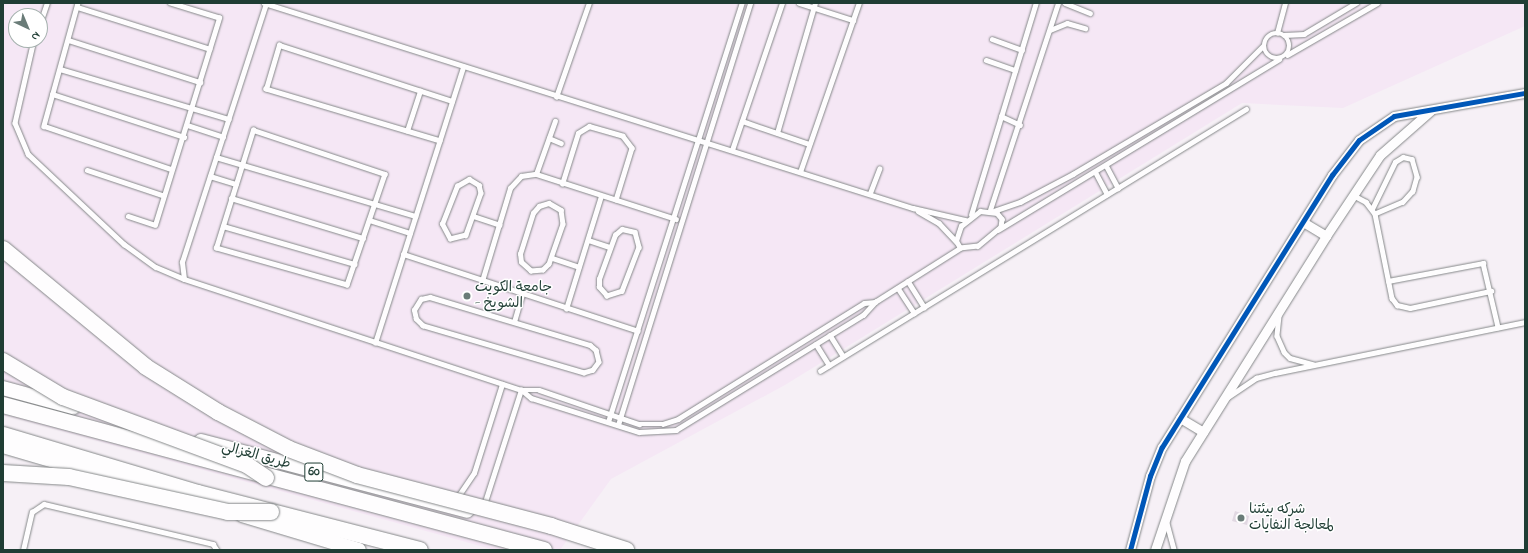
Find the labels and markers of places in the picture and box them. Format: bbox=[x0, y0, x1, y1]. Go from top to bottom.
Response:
place label: جامعة الكويت - الشويخ bbox=[475, 280, 552, 312]
marker: جامعة الكويت - الشويخ bbox=[462, 291, 472, 301]
place label: شركه بيئتنا لمعالجة النفايات bbox=[1249, 502, 1334, 534]
marker: شركه بيئتنا لمعالجة النفايات bbox=[1236, 513, 1246, 523]

